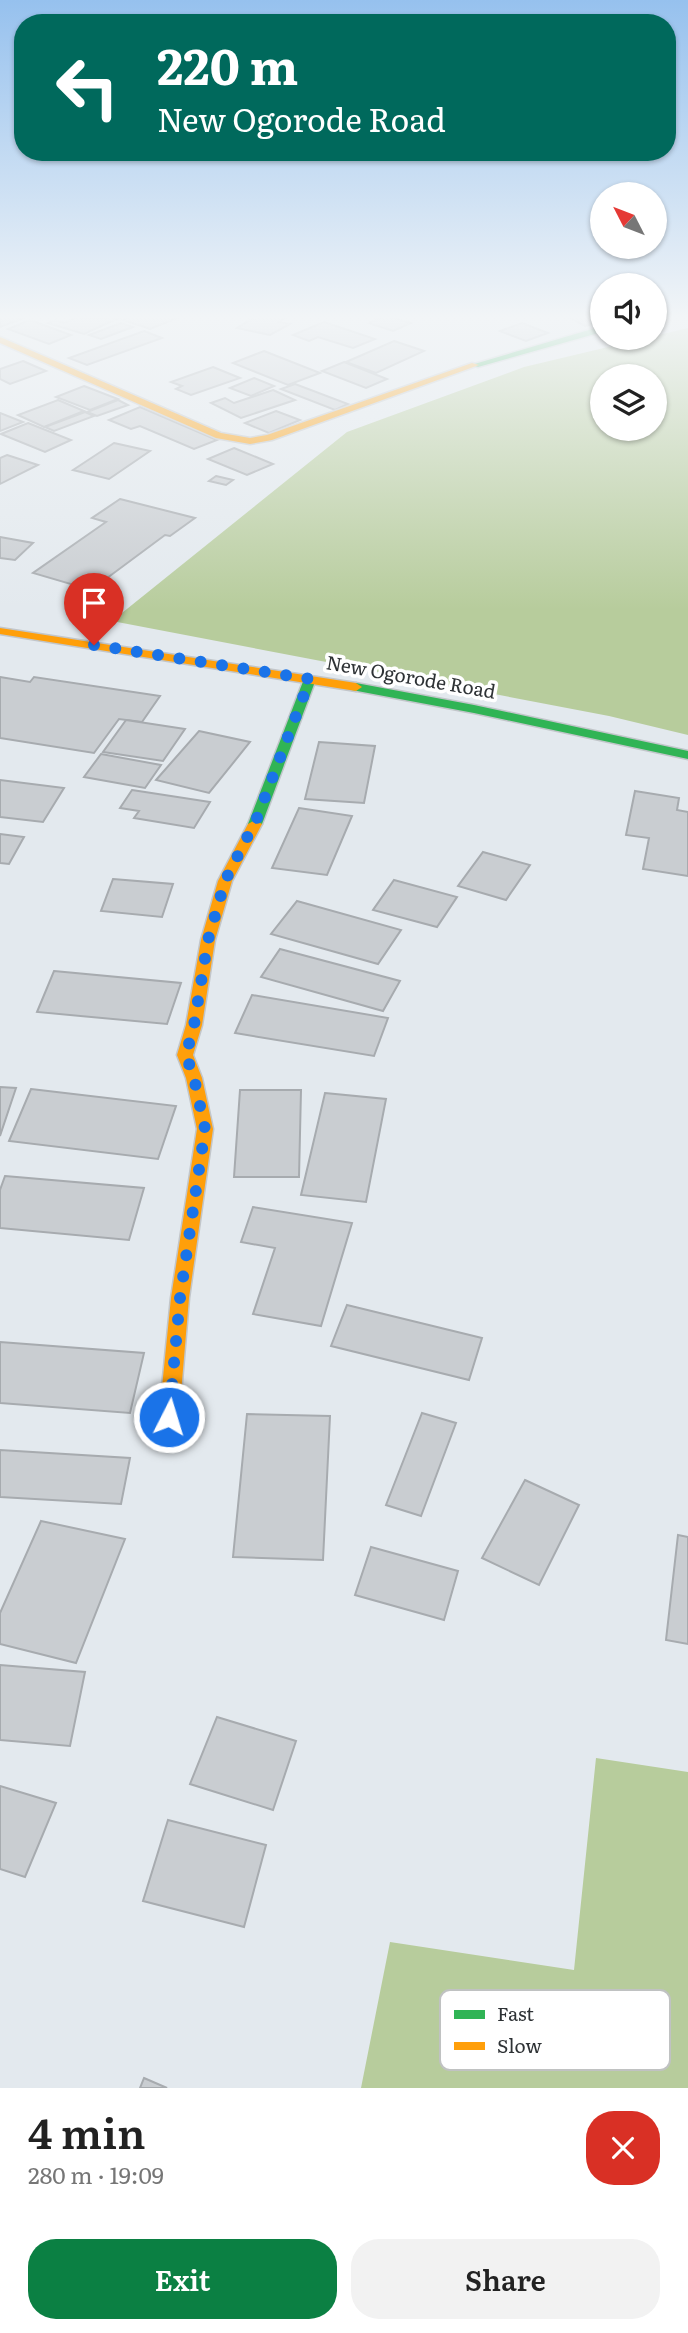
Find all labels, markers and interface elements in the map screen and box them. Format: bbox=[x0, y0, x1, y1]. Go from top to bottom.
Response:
text: 220 m bbox=[157, 27, 298, 100]
icon: left bbox=[42, 42, 133, 133]
text: New Ogorode Road bbox=[157, 94, 446, 142]
north arrow bbox=[590, 182, 667, 259]
map controls bbox=[590, 182, 667, 441]
button: sound bbox=[590, 273, 667, 350]
button: layers bbox=[590, 364, 667, 441]
pin bbox=[64, 573, 124, 645]
icon: arrive bbox=[75, 584, 113, 622]
street label: New Ogorode Road bbox=[324, 647, 498, 705]
position arrow bbox=[132, 1380, 206, 1454]
legend bbox=[440, 1990, 670, 2070]
text: Fast bbox=[497, 1999, 534, 2027]
text: Slow bbox=[497, 2031, 542, 2059]
text: 4 min bbox=[28, 2100, 146, 2162]
button: close bbox=[586, 2111, 660, 2185]
text: 280 m · 19:09 bbox=[28, 2157, 164, 2191]
button: Exit bbox=[28, 2239, 337, 2319]
button: Share bbox=[351, 2239, 660, 2319]

